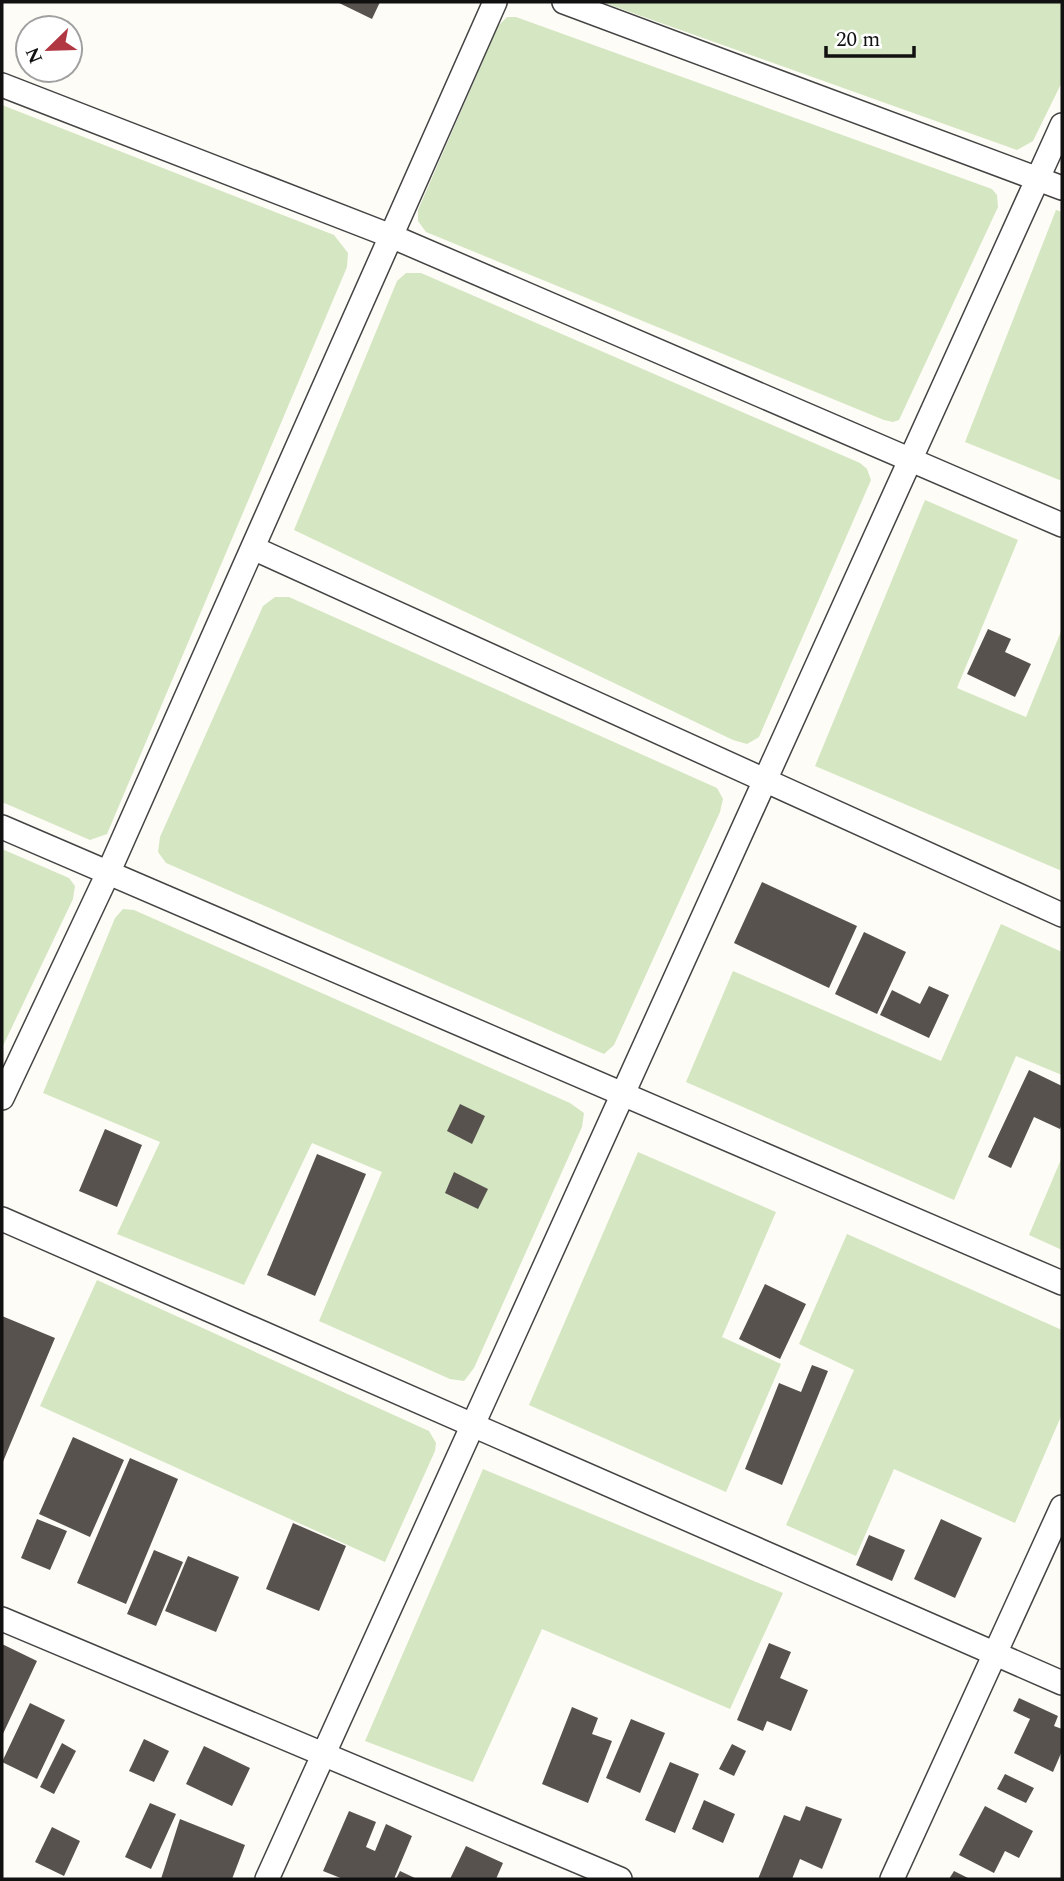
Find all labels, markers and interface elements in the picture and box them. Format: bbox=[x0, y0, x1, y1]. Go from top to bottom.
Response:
north arrow bbox=[14, 14, 84, 84]
scale bar bbox=[826, 14, 914, 58]
text: 20 m bbox=[836, 24, 880, 56]
text: N bbox=[18, 42, 51, 68]

